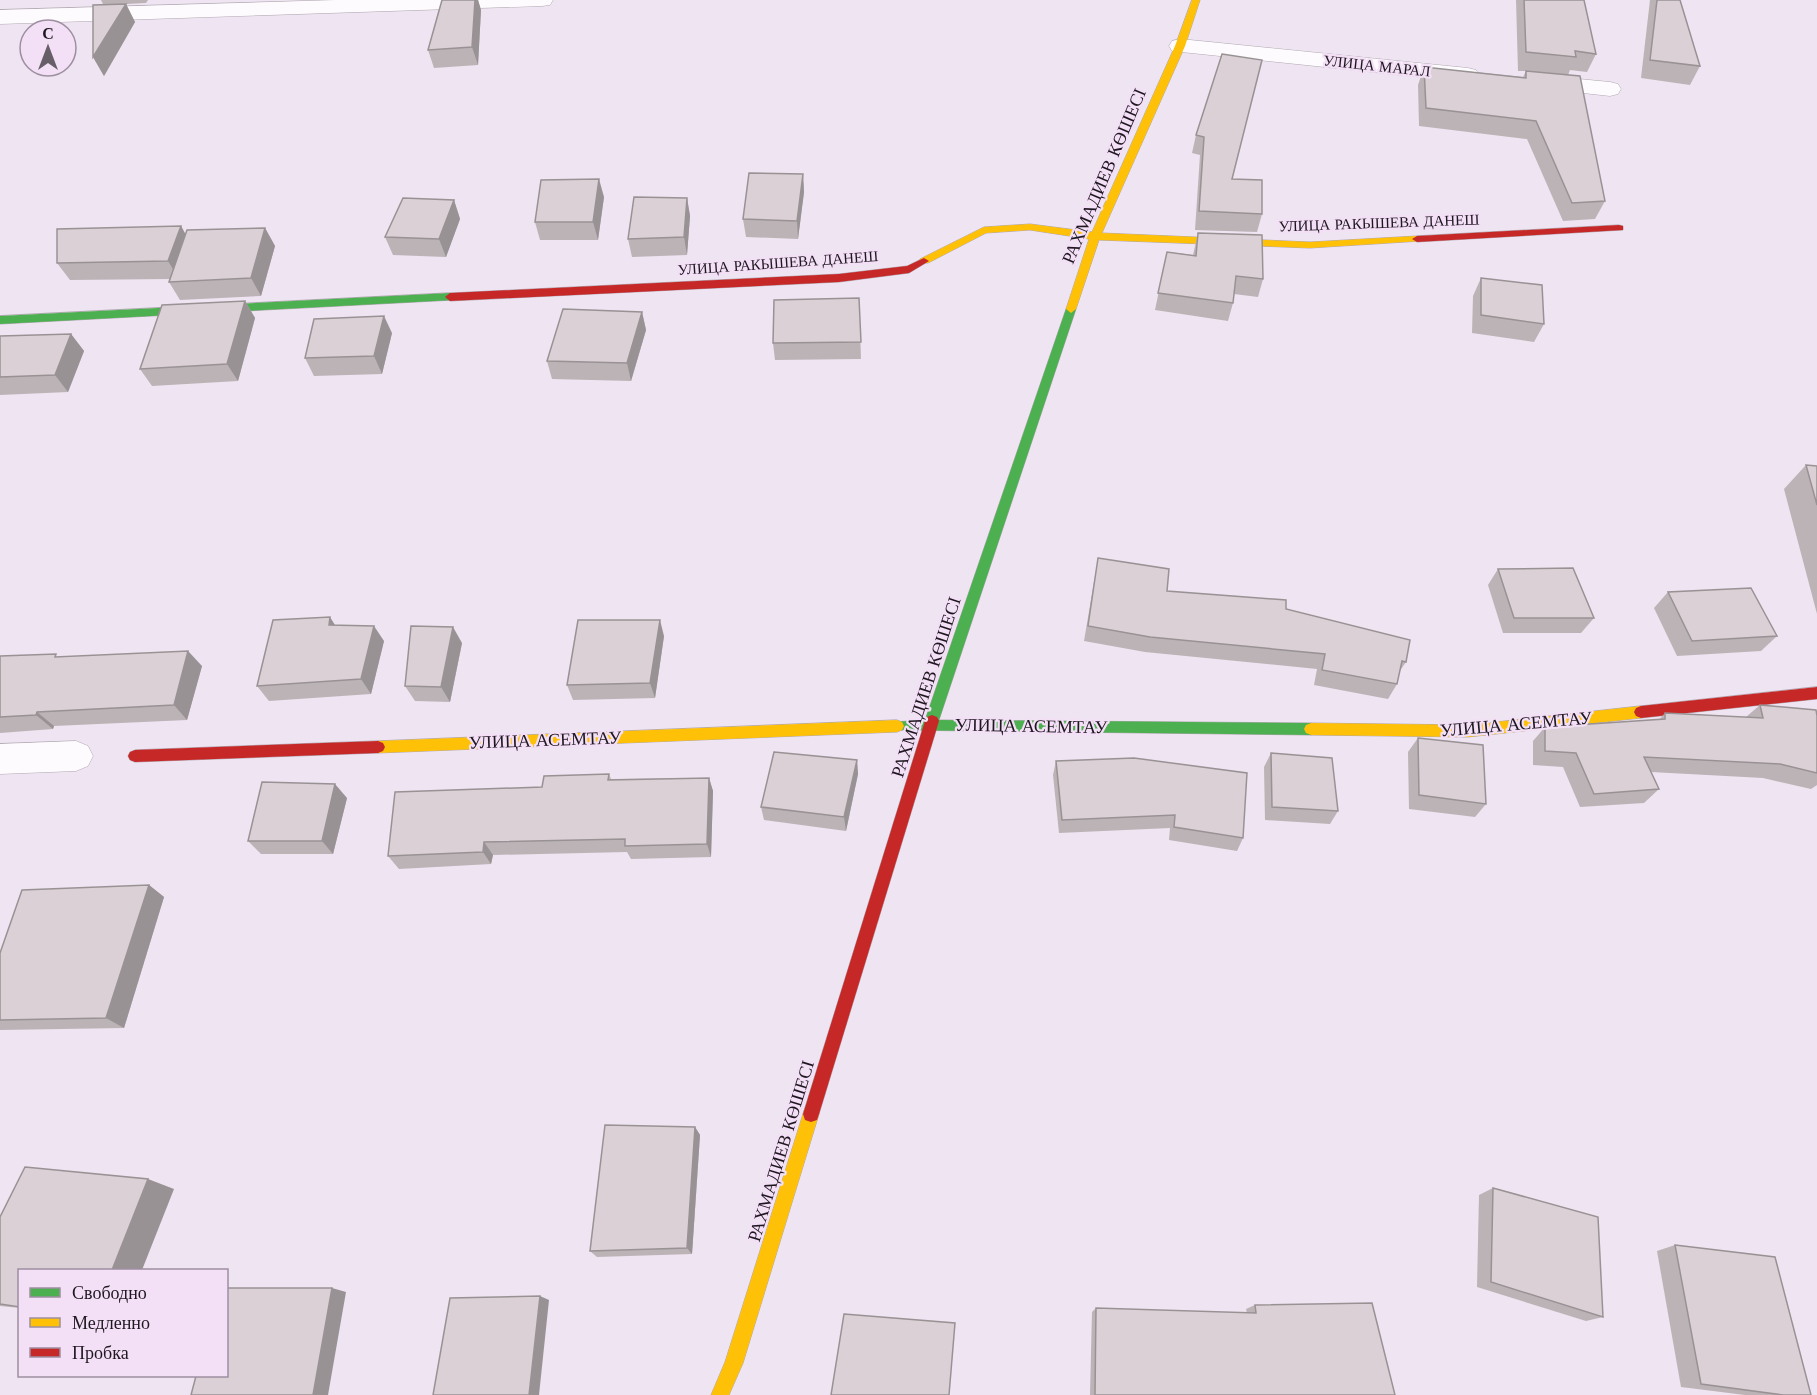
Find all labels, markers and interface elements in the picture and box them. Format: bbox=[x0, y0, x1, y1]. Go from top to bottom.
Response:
north arrow bbox=[18, 18, 78, 78]
text: С bbox=[42, 23, 54, 43]
street label: УЛИЦА МАРАЛ bbox=[1323, 50, 1432, 81]
street label: РАХМАДИЕВ КӨШЕСІ bbox=[1057, 85, 1151, 267]
street label: УЛИЦА РАКЫШЕВА ДАНЕШ bbox=[1278, 209, 1480, 236]
street label: УЛИЦА РАКЫШЕВА ДАНЕШ bbox=[677, 246, 879, 279]
street label: РАХМАДИЕВ КӨШЕСІ bbox=[886, 594, 966, 780]
street label: УЛИЦА АСЕМТАУ bbox=[1439, 706, 1593, 742]
street label: УЛИЦА АСЕМТАУ bbox=[955, 714, 1108, 738]
street label: УЛИЦА АСЕМТАУ bbox=[468, 726, 622, 754]
street label: РАХМАДИЕВ КӨШЕСІ bbox=[743, 1058, 819, 1244]
legend bbox=[18, 1269, 228, 1377]
text: Свободно bbox=[72, 1282, 147, 1304]
text: Медленно bbox=[72, 1312, 150, 1334]
text: Пробка bbox=[72, 1342, 129, 1364]

